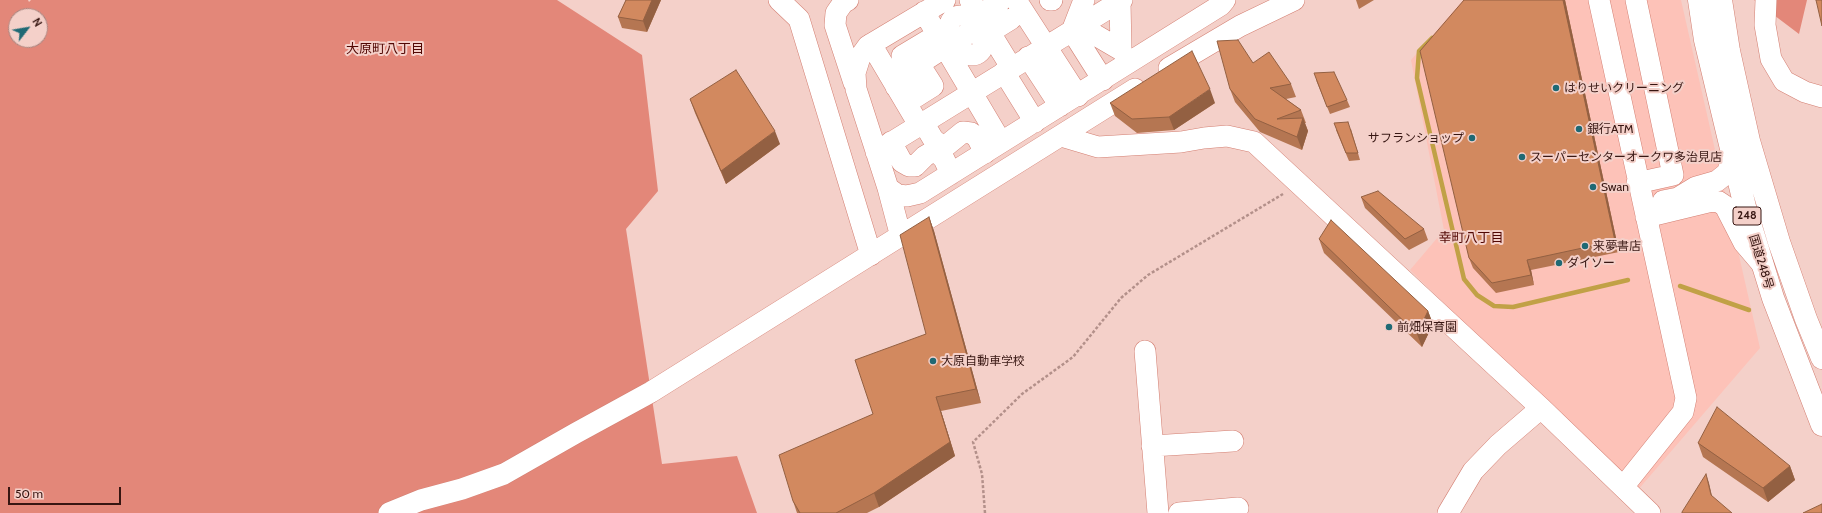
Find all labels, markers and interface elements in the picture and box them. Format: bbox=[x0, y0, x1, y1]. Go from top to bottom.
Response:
north arrow bbox=[8, 8, 48, 48]
text: N bbox=[29, 15, 45, 29]
district label: 大原町八丁目 bbox=[346, 41, 424, 57]
place label: はりせいクリーニング bbox=[1564, 81, 1684, 95]
marker: はりせいクリーニング bbox=[1551, 83, 1561, 93]
place label: 銀行ATM bbox=[1587, 122, 1634, 136]
marker: 銀行ATM bbox=[1574, 124, 1584, 134]
place label: サフランショップ bbox=[1368, 131, 1464, 145]
marker: サフランショップ bbox=[1467, 133, 1477, 143]
place label: スーパーセンターオークワ多治見店 bbox=[1530, 150, 1722, 164]
marker: スーパーセンターオークワ多治見店 bbox=[1517, 152, 1527, 162]
place label: Swan bbox=[1601, 180, 1629, 194]
marker: Swan bbox=[1588, 182, 1598, 192]
road number: 248 bbox=[1733, 207, 1761, 225]
district label: 幸町八丁目 bbox=[1439, 230, 1503, 246]
street label: 国道248号 bbox=[1746, 233, 1776, 291]
place label: 来夢書店 bbox=[1593, 239, 1641, 253]
marker: 来夢書店 bbox=[1580, 241, 1590, 251]
place label: ダイソー bbox=[1567, 256, 1615, 270]
marker: ダイソー bbox=[1554, 258, 1564, 268]
place label: 前畑保育園 bbox=[1397, 320, 1457, 334]
marker: 前畑保育園 bbox=[1384, 322, 1394, 332]
place label: 大原自動車学校 bbox=[941, 354, 1025, 368]
marker: 大原自動車学校 bbox=[928, 356, 938, 366]
scale bar bbox=[10, 479, 123, 505]
text: 50 m bbox=[15, 486, 43, 501]

